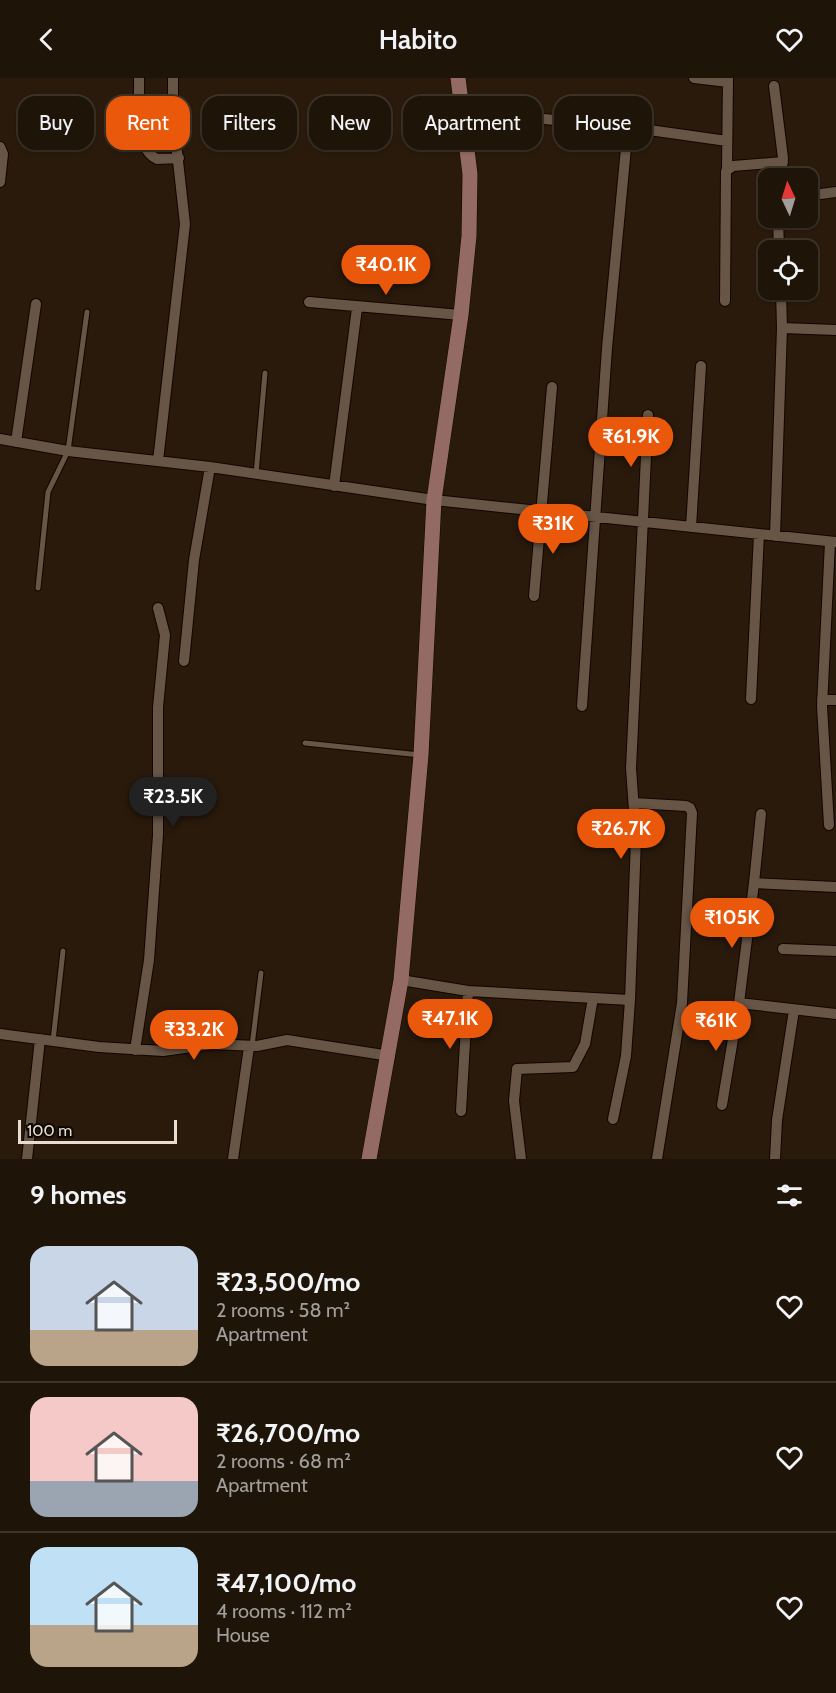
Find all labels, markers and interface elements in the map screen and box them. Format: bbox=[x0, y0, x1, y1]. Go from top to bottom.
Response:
icon: back bbox=[30, 23, 63, 56]
text: Habito bbox=[379, 23, 457, 56]
icon: heart bbox=[773, 23, 806, 56]
chip: Buy bbox=[18, 96, 94, 150]
chip: Rent bbox=[106, 96, 190, 150]
chip: Filters bbox=[202, 96, 297, 150]
chip: New bbox=[309, 96, 391, 150]
chip: Apartment bbox=[403, 96, 542, 150]
chip: House bbox=[554, 96, 652, 150]
north arrow bbox=[758, 168, 818, 228]
map controls bbox=[758, 168, 818, 300]
button: locate bbox=[758, 240, 818, 300]
pin: ₹40.1K bbox=[337, 245, 435, 296]
text: ₹40.1K bbox=[355, 252, 417, 276]
pin: ₹61.9K bbox=[582, 417, 680, 468]
text: ₹61.9K bbox=[602, 424, 660, 448]
pin: ₹31K bbox=[517, 504, 589, 555]
text: ₹31K bbox=[532, 511, 574, 535]
pin: ₹23.5K bbox=[124, 777, 222, 828]
text: ₹23.5K bbox=[143, 784, 203, 808]
pin: ₹26.7K bbox=[572, 809, 670, 860]
text: ₹26.7K bbox=[591, 816, 651, 840]
pin: ₹105K bbox=[690, 898, 774, 949]
text: ₹105K bbox=[704, 905, 760, 929]
pin: ₹47.1K bbox=[401, 999, 499, 1050]
pin: ₹61K bbox=[680, 1001, 752, 1052]
text: ₹47.1K bbox=[422, 1006, 478, 1030]
text: ₹61K bbox=[695, 1008, 737, 1032]
pin: ₹33.2K bbox=[145, 1010, 243, 1061]
text: ₹33.2K bbox=[164, 1017, 224, 1041]
scale bar bbox=[18, 1117, 177, 1144]
text: 100 m bbox=[27, 1121, 72, 1140]
text: 9 homes bbox=[30, 1179, 127, 1211]
icon: filters bbox=[773, 1179, 806, 1212]
text: ₹23,500/mo bbox=[216, 1266, 360, 1298]
icon: home bbox=[78, 1270, 150, 1342]
icon: heart bbox=[773, 1290, 806, 1323]
text: 2 rooms · 58 m² bbox=[216, 1298, 350, 1322]
text: Apartment bbox=[216, 1322, 308, 1346]
text: ₹26,700/mo bbox=[216, 1417, 360, 1449]
icon: home bbox=[78, 1421, 150, 1493]
icon: heart bbox=[773, 1441, 806, 1474]
text: 2 rooms · 68 m² bbox=[216, 1449, 351, 1473]
text: Apartment bbox=[216, 1473, 308, 1497]
text: ₹47,100/mo bbox=[216, 1567, 356, 1599]
icon: home bbox=[78, 1571, 150, 1643]
icon: heart bbox=[773, 1591, 806, 1624]
text: 4 rooms · 112 m² bbox=[216, 1599, 352, 1623]
text: House bbox=[216, 1623, 270, 1647]

